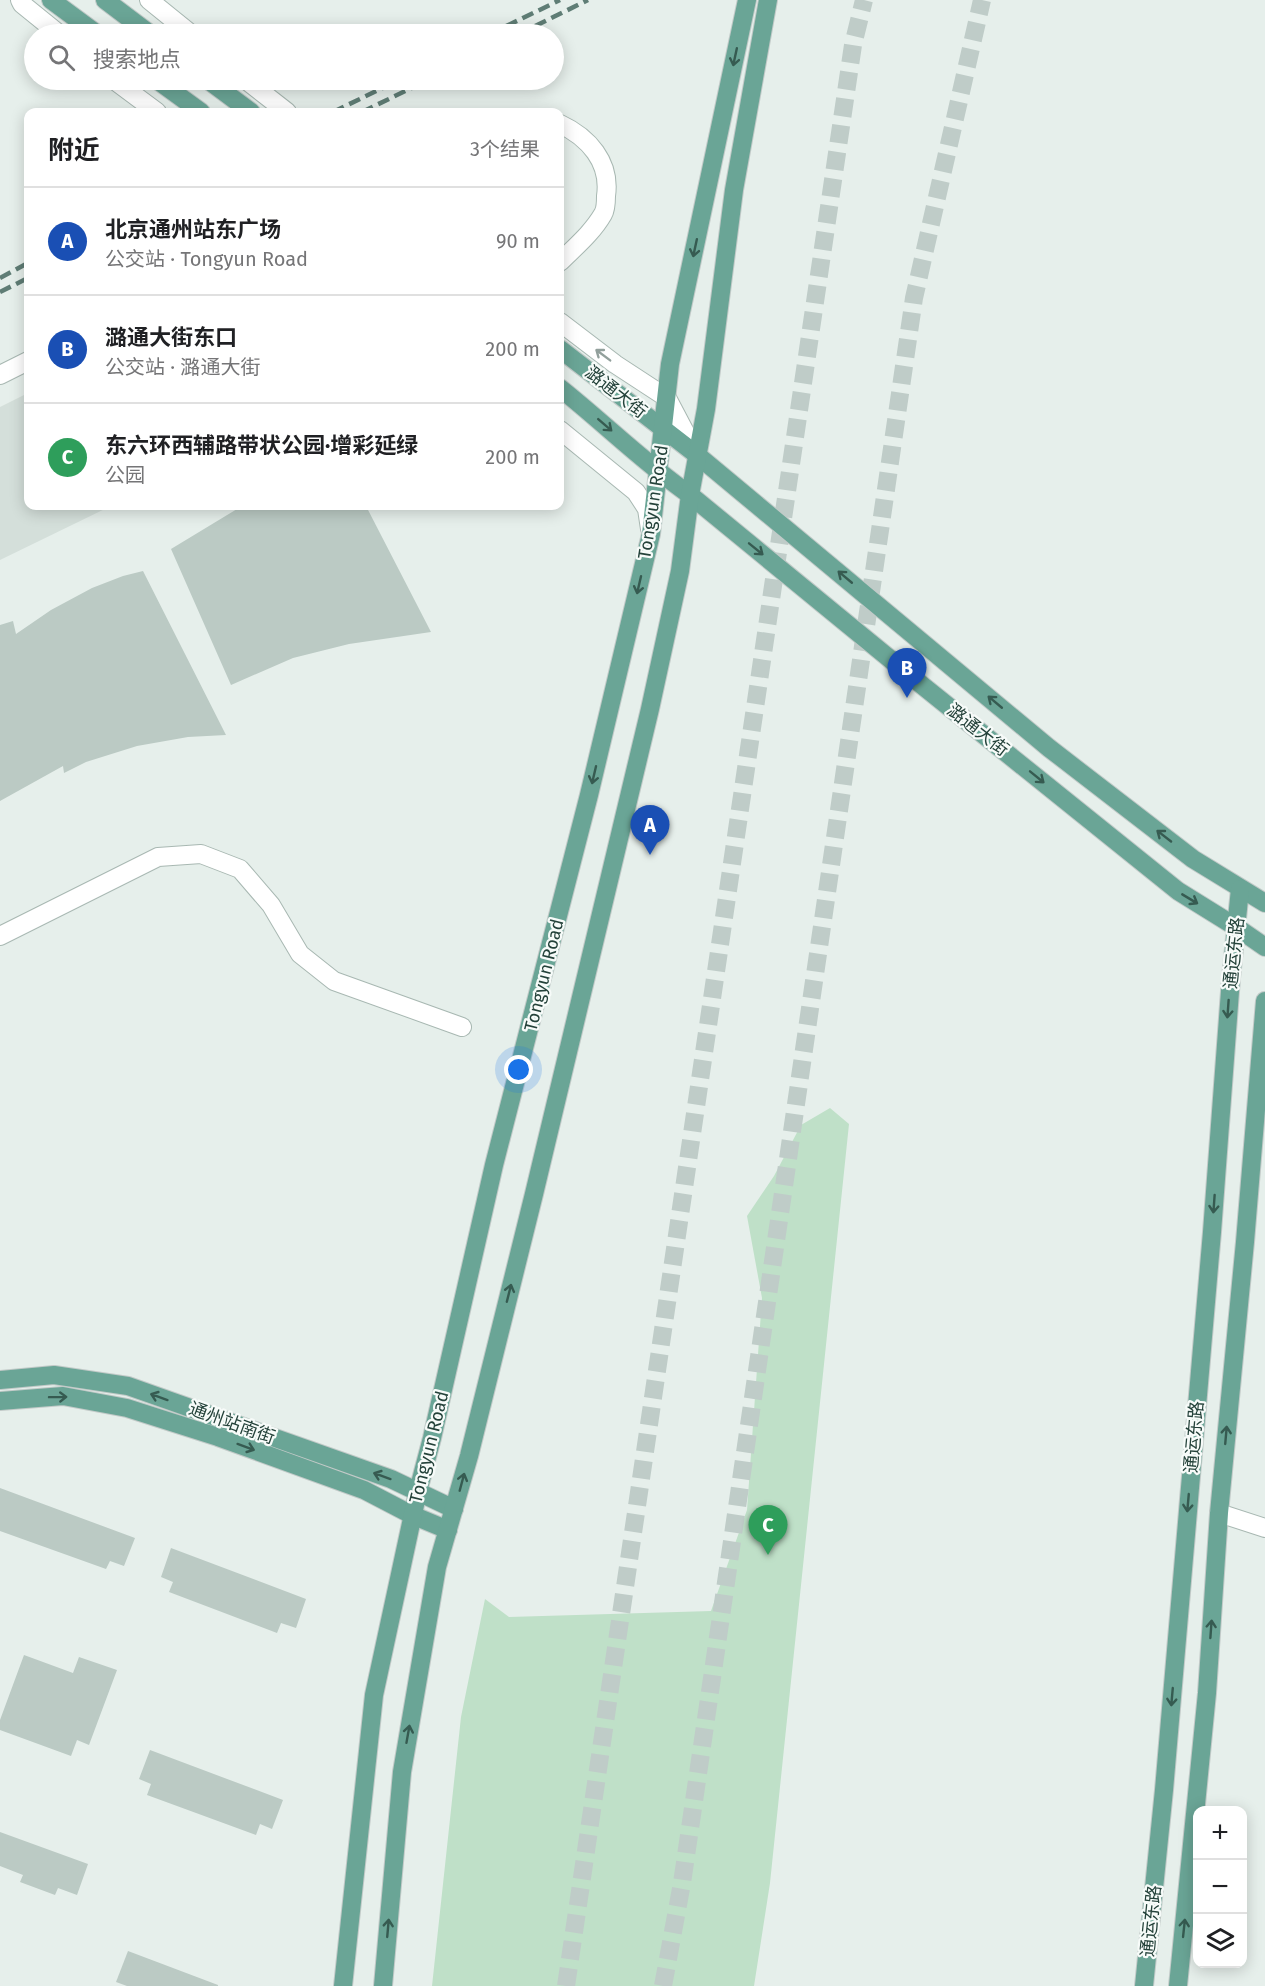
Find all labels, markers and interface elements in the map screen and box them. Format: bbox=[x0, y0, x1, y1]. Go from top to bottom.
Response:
search box bbox=[24, 24, 564, 90]
icon: search bbox=[45, 41, 78, 74]
text: 搜索地点 bbox=[93, 46, 181, 73]
one-way arrow bbox=[728, 48, 740, 67]
text: 附近 bbox=[48, 135, 100, 166]
text: 3个结果 bbox=[470, 137, 540, 161]
text: 北京通州站东广场 bbox=[105, 216, 281, 243]
text: A bbox=[62, 229, 73, 253]
text: 90 m bbox=[496, 229, 540, 253]
one-way arrow bbox=[688, 238, 700, 257]
text: 公交站 · Tongyun Road bbox=[105, 247, 308, 271]
text: 潞通大街东口 bbox=[105, 324, 237, 351]
text: B bbox=[61, 337, 74, 361]
text: 200 m bbox=[485, 337, 540, 361]
one-way arrow bbox=[595, 349, 611, 361]
text: 公交站 · 潞通大街 bbox=[105, 355, 260, 379]
street label: 潞通大街 bbox=[581, 361, 651, 423]
one-way arrow bbox=[597, 418, 612, 432]
text: 东六环西辅路带状公园·增彩延绿 bbox=[105, 432, 418, 459]
street label: Tongyun Road bbox=[633, 444, 673, 560]
text: C bbox=[62, 445, 73, 469]
text: 200 m bbox=[485, 445, 540, 469]
text: 公园 bbox=[105, 463, 145, 487]
one-way arrow bbox=[747, 542, 763, 555]
one-way arrow bbox=[837, 571, 853, 584]
one-way arrow bbox=[633, 575, 644, 594]
pin: B bbox=[888, 648, 926, 698]
one-way arrow bbox=[987, 696, 1003, 709]
street label: 潞通大街 bbox=[943, 699, 1013, 761]
one-way arrow bbox=[587, 765, 599, 784]
one-way arrow bbox=[1029, 771, 1045, 784]
pin: A bbox=[630, 806, 670, 855]
one-way arrow bbox=[1156, 830, 1172, 843]
one-way arrow bbox=[1181, 893, 1198, 905]
street label: 通运东路 bbox=[1219, 916, 1249, 990]
street label: Tongyun Road bbox=[519, 917, 569, 1033]
one-way arrow bbox=[1223, 999, 1234, 1019]
your location bbox=[504, 1055, 533, 1084]
one-way arrow bbox=[1209, 1193, 1220, 1213]
one-way arrow bbox=[504, 1284, 516, 1303]
street label: Tongyun Road bbox=[404, 1389, 454, 1505]
one-way arrow bbox=[150, 1390, 169, 1401]
one-way arrow bbox=[48, 1391, 68, 1403]
street label: 通州站南街 bbox=[186, 1397, 278, 1449]
street label: 通运东路 bbox=[1180, 1400, 1208, 1474]
one-way arrow bbox=[1221, 1425, 1232, 1445]
one-way arrow bbox=[236, 1442, 255, 1453]
one-way arrow bbox=[373, 1470, 392, 1481]
one-way arrow bbox=[456, 1473, 468, 1492]
one-way arrow bbox=[1182, 1492, 1193, 1512]
pin: C bbox=[748, 1506, 788, 1555]
one-way arrow bbox=[1206, 1620, 1217, 1640]
one-way arrow bbox=[1166, 1687, 1177, 1707]
one-way arrow bbox=[403, 1725, 414, 1744]
map controls bbox=[1193, 1806, 1247, 1968]
button: + bbox=[1193, 1806, 1247, 1860]
button: − bbox=[1193, 1860, 1247, 1914]
street label: 通运东路 bbox=[1136, 1884, 1166, 1958]
button: layers bbox=[1193, 1914, 1247, 1968]
one-way arrow bbox=[383, 1918, 394, 1938]
one-way arrow bbox=[1178, 1918, 1189, 1938]

